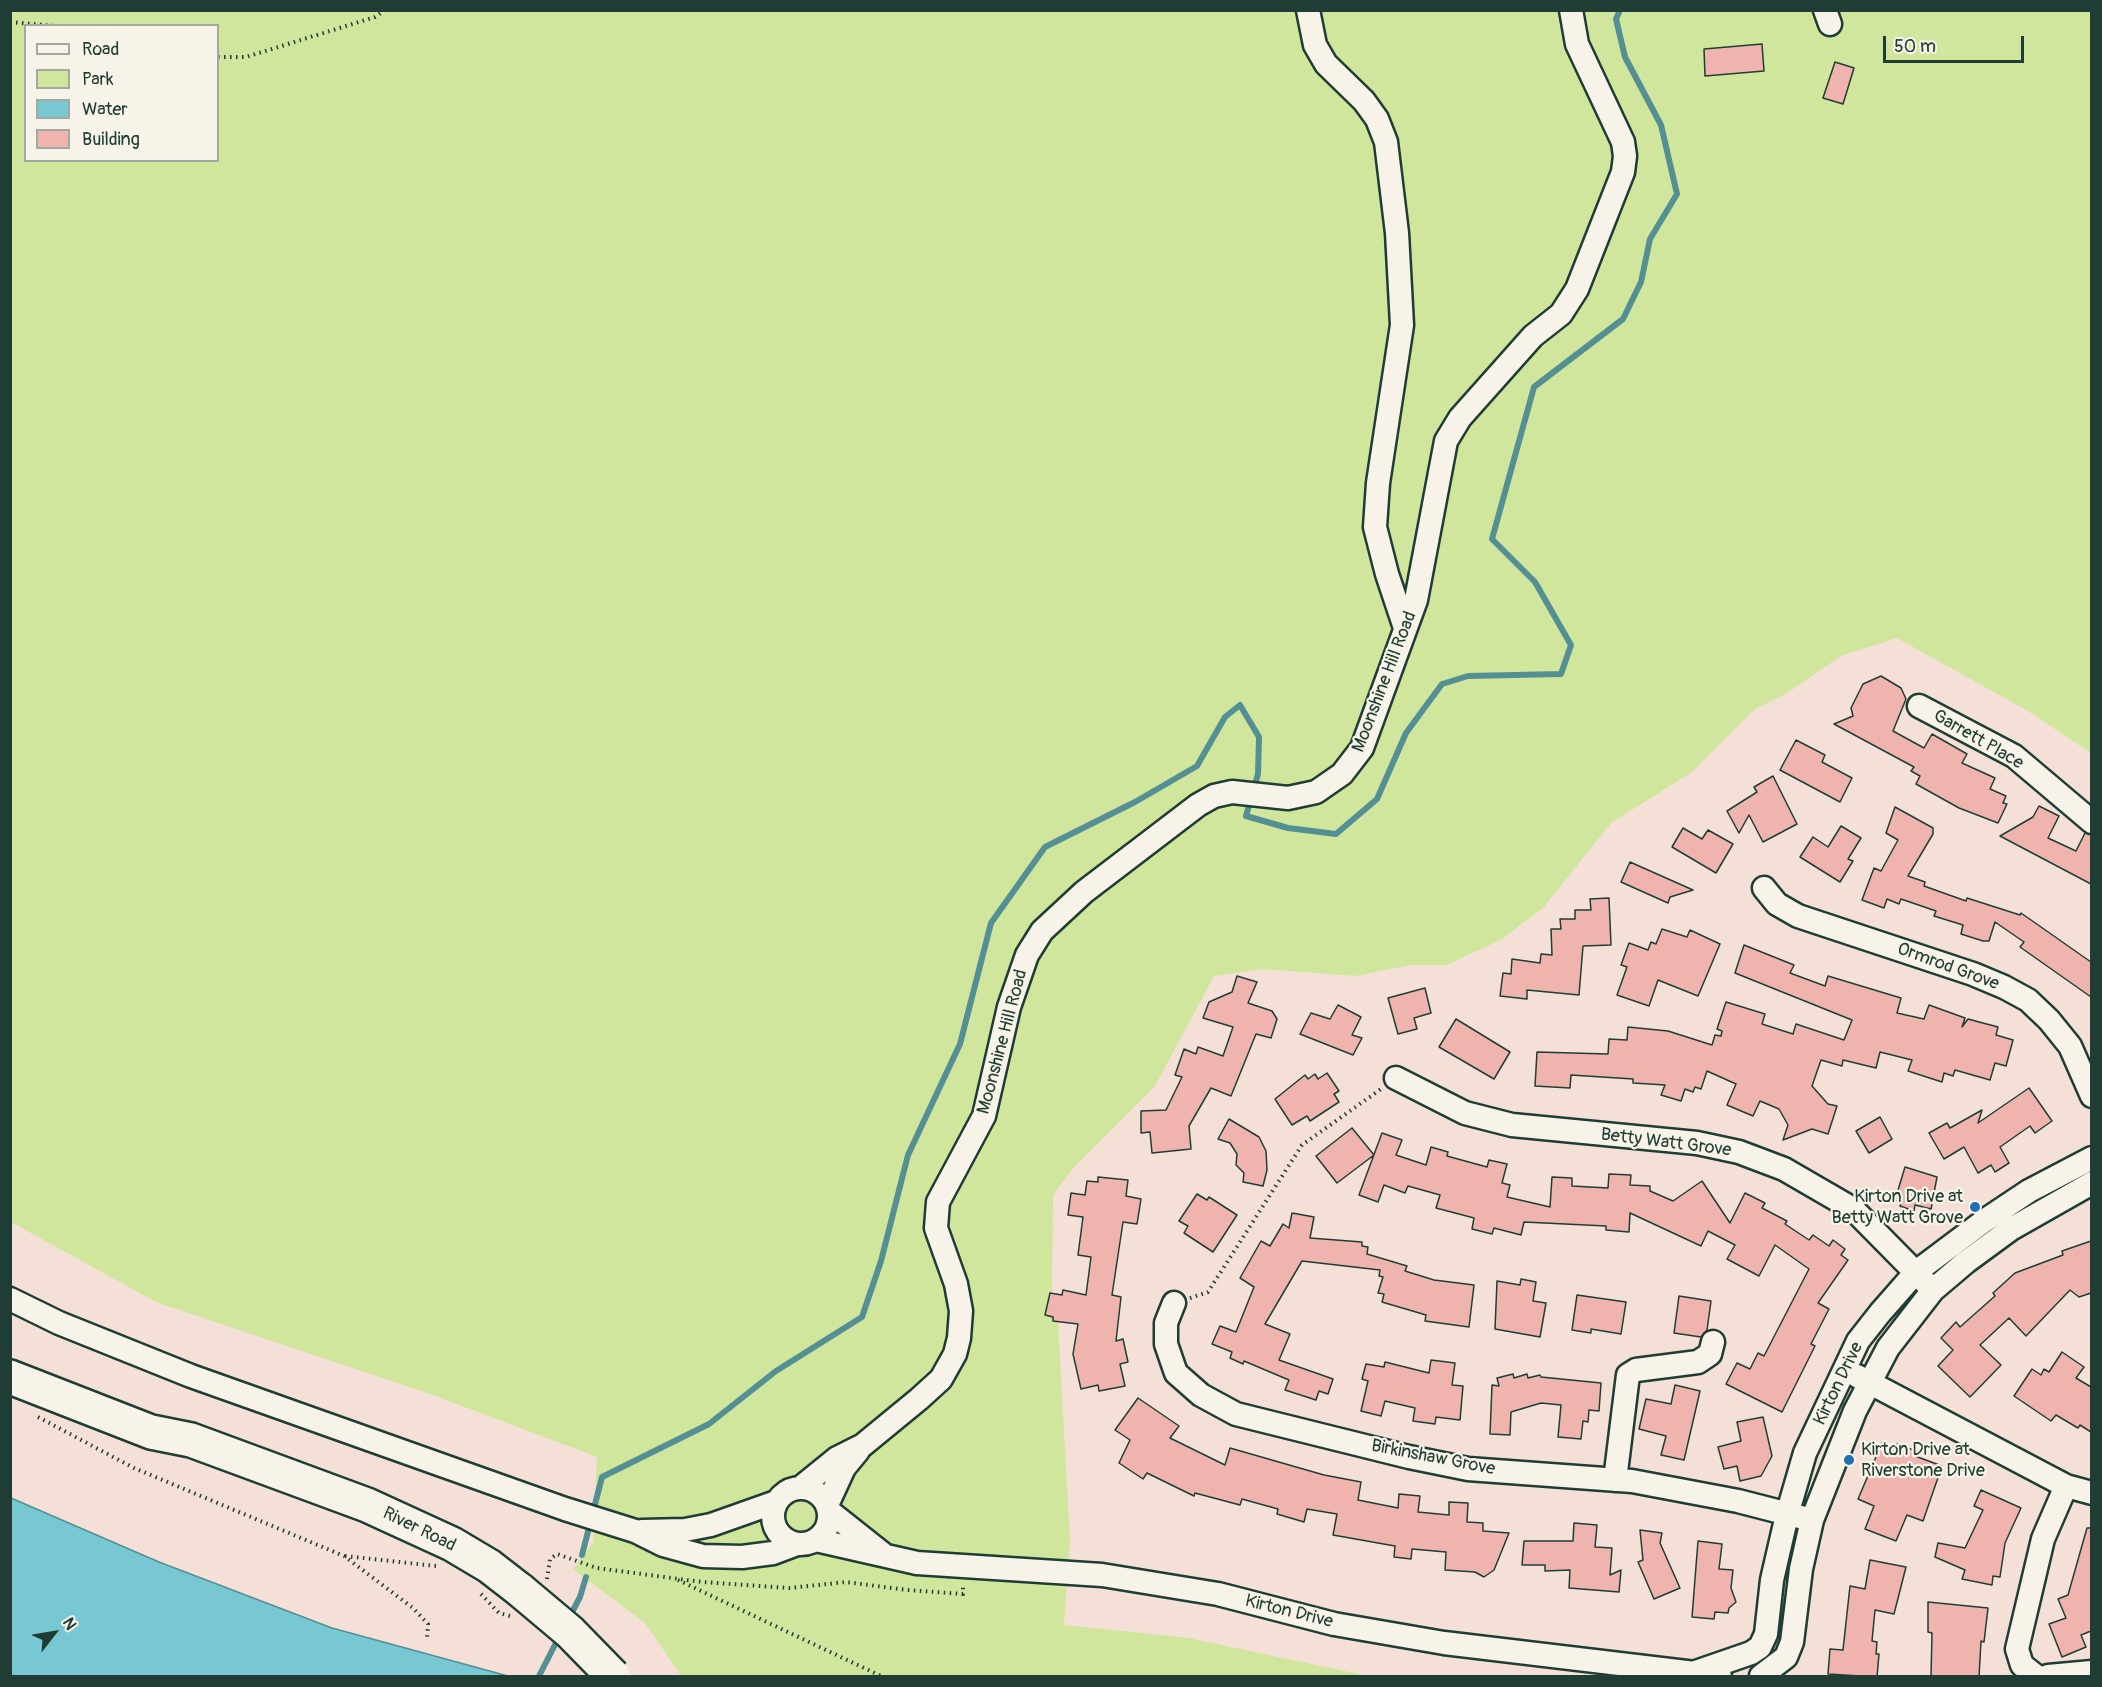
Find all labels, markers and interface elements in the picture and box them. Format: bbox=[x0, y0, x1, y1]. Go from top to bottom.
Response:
legend bbox=[24, 24, 219, 162]
scale bar bbox=[1886, 24, 2027, 62]
text: 50 m bbox=[1894, 35, 1936, 58]
text: Road bbox=[82, 38, 119, 61]
text: Park bbox=[82, 68, 114, 91]
text: Water bbox=[82, 98, 128, 121]
text: Building bbox=[82, 128, 140, 151]
street label: Moonshine Hill Road bbox=[1348, 609, 1422, 755]
street label: Garrett Place bbox=[1929, 705, 2027, 775]
street label: Ormrod Grove bbox=[1894, 939, 2002, 995]
street label: Moonshine Hill Road bbox=[973, 967, 1033, 1117]
street label: Betty Watt Grove bbox=[1599, 1124, 1733, 1162]
place label: Kirton Drive at Betty Watt Grove bbox=[1832, 1186, 1963, 1228]
marker: Kirton Drive at Betty Watt Grove bbox=[1968, 1200, 1982, 1214]
street label: Kirton Drive bbox=[1810, 1339, 1868, 1429]
street label: Birkinshaw Grove bbox=[1369, 1435, 1497, 1481]
place label: Kirton Drive at Riverstone Drive bbox=[1861, 1439, 1985, 1482]
marker: Kirton Drive at Riverstone Drive bbox=[1842, 1453, 1856, 1467]
street label: River Road bbox=[379, 1503, 459, 1557]
street label: Kirton Drive bbox=[1243, 1591, 1335, 1633]
north arrow bbox=[24, 1603, 84, 1663]
text: N bbox=[58, 1614, 81, 1634]

